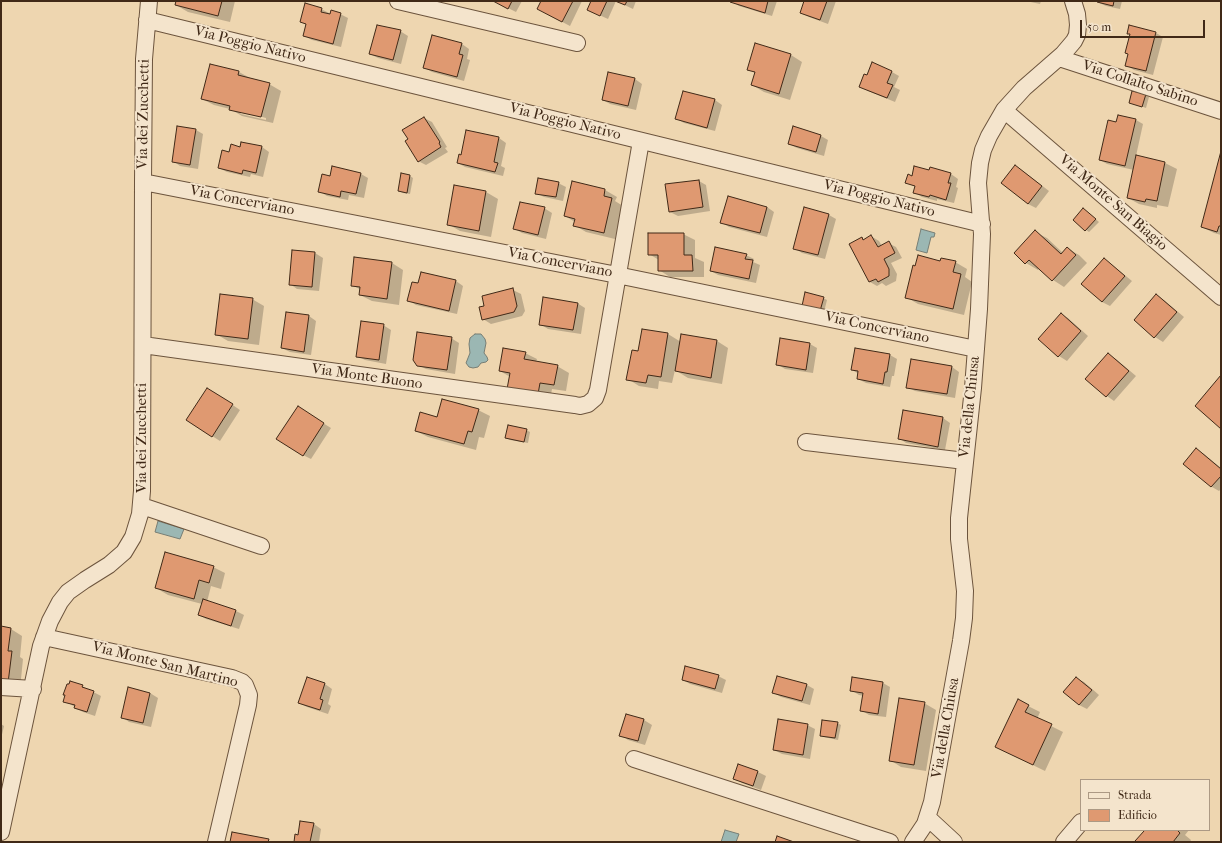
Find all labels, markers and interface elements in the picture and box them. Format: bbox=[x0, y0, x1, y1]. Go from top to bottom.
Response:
scale bar bbox=[1082, 12, 1207, 38]
text: 50 m bbox=[1087, 20, 1111, 34]
street label: Via Poggio Nativo bbox=[192, 22, 308, 68]
street label: Via Collalto Sabino bbox=[1080, 57, 1200, 111]
street label: Via dei Zucchetti bbox=[134, 59, 154, 169]
street label: Via Poggio Nativo bbox=[507, 99, 623, 145]
street label: Via Monte San Biagio bbox=[1055, 151, 1171, 255]
street label: Via Poggio Nativo bbox=[821, 176, 937, 222]
street label: Via Concerviano bbox=[188, 182, 296, 220]
street label: Via Concerviano bbox=[506, 244, 614, 282]
street label: Via Concerviano bbox=[823, 308, 931, 348]
street label: Via della Chiusa bbox=[956, 355, 984, 459]
street label: Via Monte Buono bbox=[310, 360, 424, 394]
street label: Via dei Zucchetti bbox=[133, 383, 151, 493]
street label: Via Monte San Martino bbox=[90, 638, 240, 692]
street label: Via della Chiusa bbox=[928, 676, 964, 780]
legend bbox=[1080, 779, 1210, 831]
text: Strada bbox=[1118, 788, 1151, 802]
text: Edificio bbox=[1118, 808, 1157, 822]

